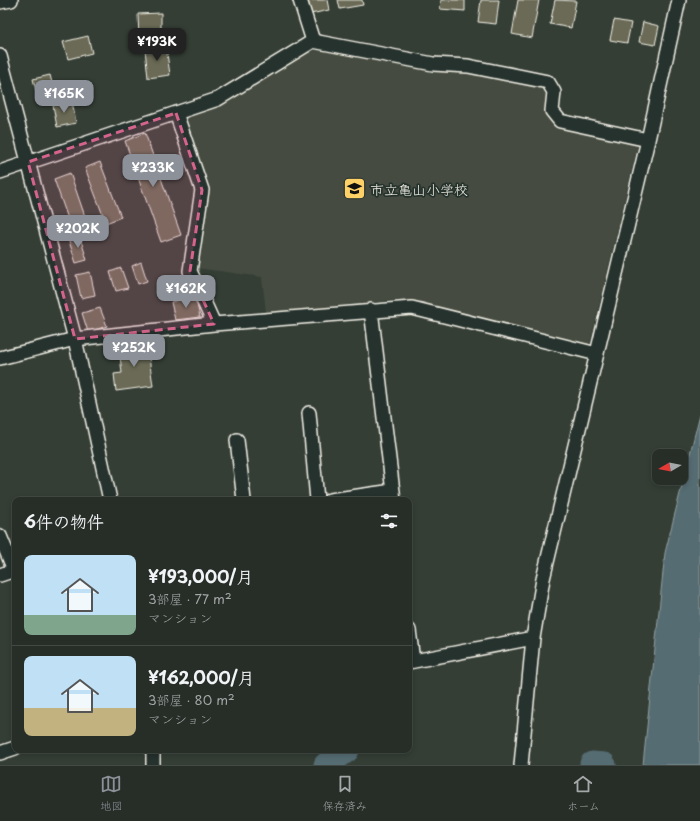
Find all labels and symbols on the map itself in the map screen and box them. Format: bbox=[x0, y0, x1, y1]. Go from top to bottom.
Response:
pin: ¥193K bbox=[129, 28, 185, 62]
pin: ¥165K bbox=[36, 80, 92, 114]
pin: ¥233K bbox=[125, 154, 181, 188]
school or university icon: 市立亀山小学校 bbox=[341, 176, 367, 202]
place label: 市立亀山小学校 bbox=[370, 179, 468, 200]
pin: ¥202K bbox=[50, 215, 106, 249]
pin: ¥162K bbox=[158, 275, 214, 309]
pin: ¥252K bbox=[106, 334, 162, 368]
north arrow bbox=[652, 449, 688, 485]

